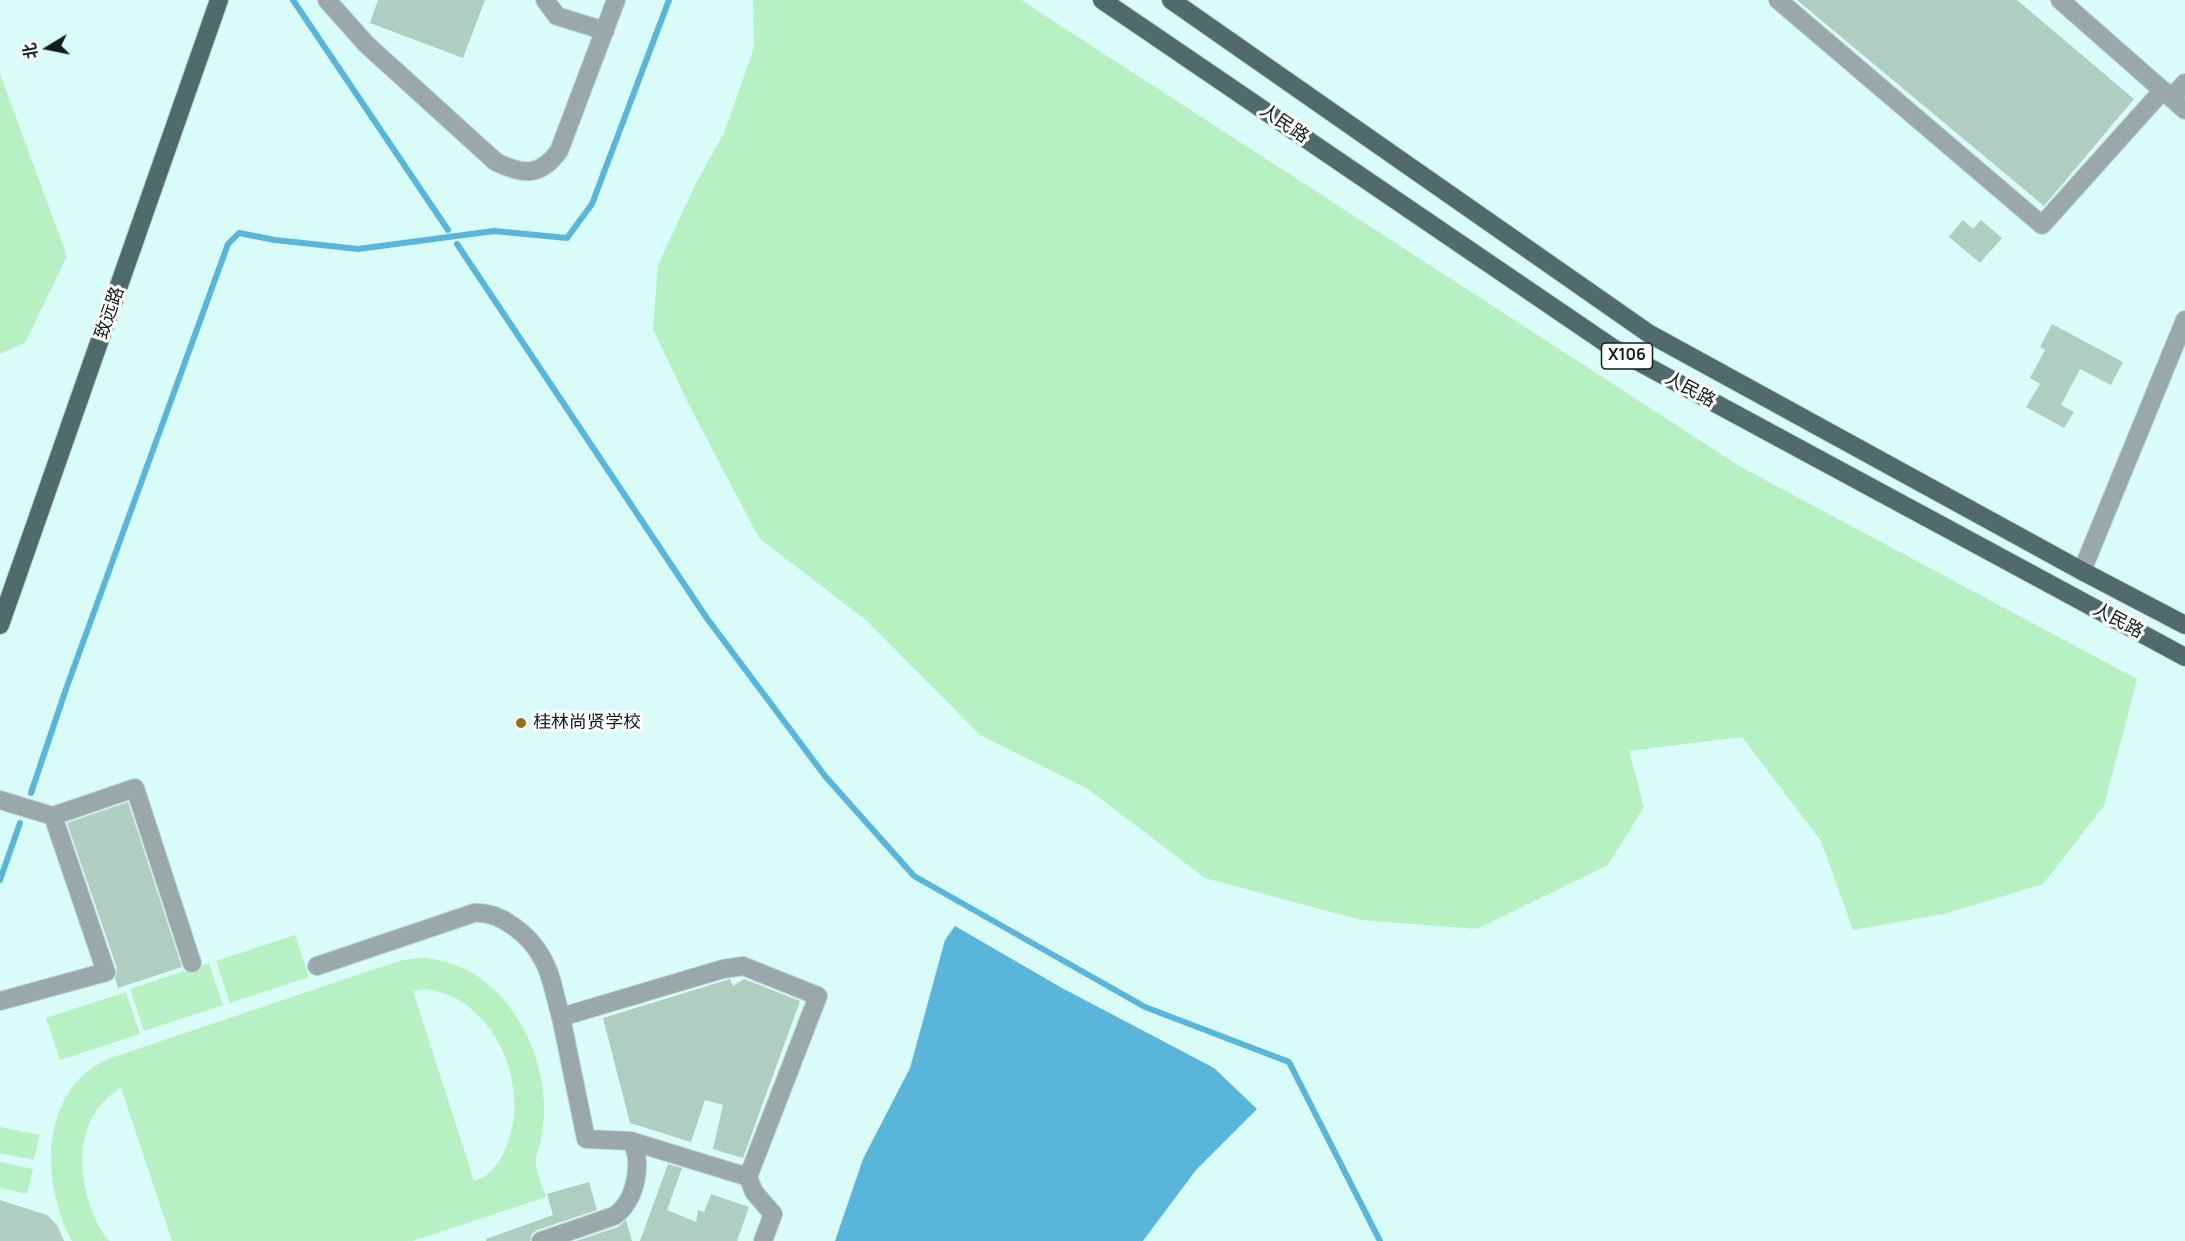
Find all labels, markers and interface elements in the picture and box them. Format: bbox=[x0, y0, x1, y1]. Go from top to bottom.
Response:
north arrow bbox=[18, 18, 78, 78]
text: 北 bbox=[18, 41, 42, 61]
street label: 人民路 bbox=[1256, 100, 1312, 148]
street label: 致远路 bbox=[91, 284, 129, 342]
road number: X106 bbox=[1602, 343, 1652, 369]
street label: 人民路 bbox=[1661, 368, 1719, 412]
street label: 人民路 bbox=[2089, 599, 2147, 643]
place label: 桂林尚贤学校 bbox=[533, 712, 641, 734]
marker: 桂林尚贤学校 bbox=[514, 716, 528, 730]

